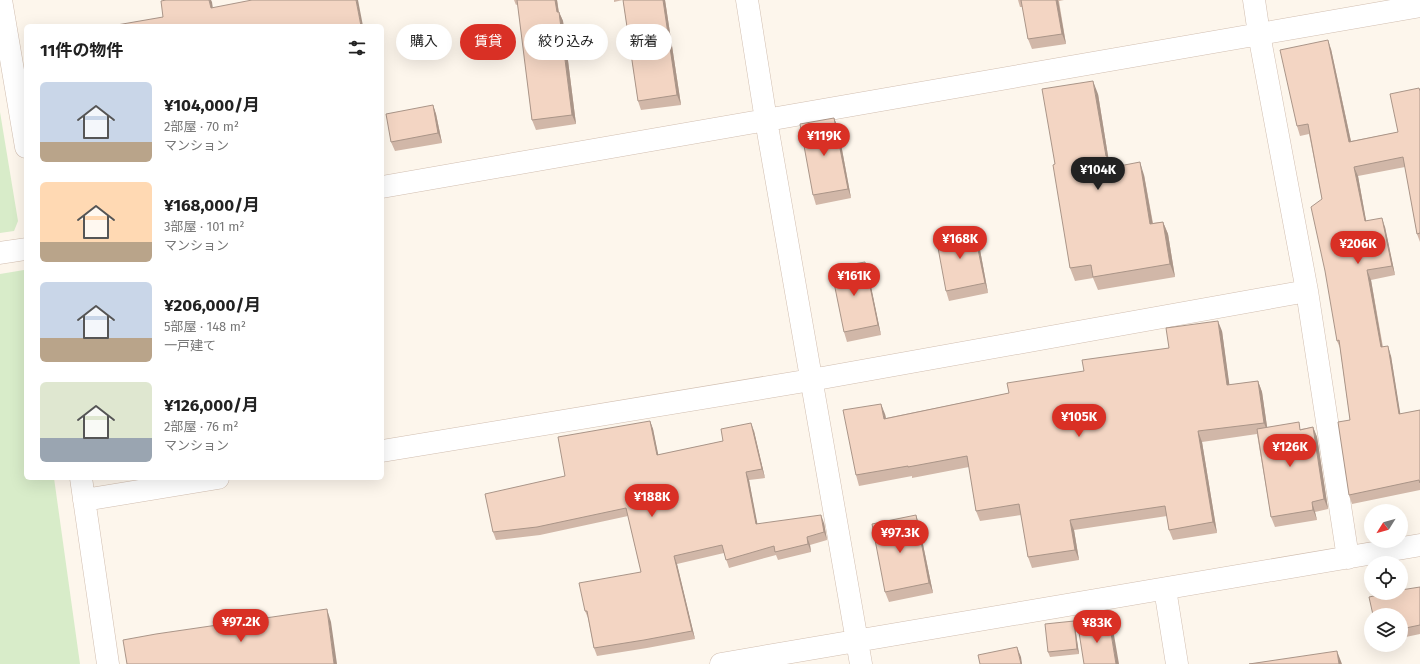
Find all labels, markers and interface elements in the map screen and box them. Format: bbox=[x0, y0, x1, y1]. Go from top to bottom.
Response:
chip: 購入 bbox=[396, 24, 452, 60]
chip: 賃貸 bbox=[460, 24, 516, 60]
chip: 絞り込み bbox=[524, 24, 608, 60]
chip: 新着 bbox=[616, 24, 672, 60]
icon: filters bbox=[346, 37, 368, 59]
text: 11件の物件 bbox=[40, 40, 123, 61]
text: ¥104,000/月 bbox=[164, 95, 260, 116]
icon: home bbox=[72, 98, 120, 146]
text: 2部屋 · 70 m² bbox=[164, 119, 239, 134]
pin: ¥119K bbox=[796, 123, 852, 157]
text: ¥119K bbox=[807, 128, 841, 143]
text: マンション bbox=[164, 138, 229, 153]
pin: ¥104K bbox=[1070, 157, 1126, 191]
text: ¥104K bbox=[1080, 162, 1116, 177]
text: ¥168,000/月 bbox=[164, 195, 260, 216]
icon: home bbox=[72, 198, 120, 246]
text: 3部屋 · 101 m² bbox=[164, 219, 244, 234]
pin: ¥168K bbox=[932, 226, 988, 260]
text: ¥168K bbox=[942, 231, 978, 246]
pin: ¥206K bbox=[1330, 231, 1386, 265]
text: ¥206K bbox=[1339, 236, 1377, 251]
text: マンション bbox=[164, 238, 229, 253]
pin: ¥161K bbox=[826, 263, 882, 297]
text: ¥161K bbox=[837, 268, 871, 283]
text: ¥206,000/月 bbox=[164, 295, 261, 316]
icon: home bbox=[72, 298, 120, 346]
text: 5部屋 · 148 m² bbox=[164, 319, 246, 334]
text: 一戸建て bbox=[164, 338, 216, 353]
text: ¥126,000/月 bbox=[164, 395, 259, 416]
icon: home bbox=[72, 398, 120, 446]
pin: ¥105K bbox=[1051, 404, 1107, 438]
text: ¥105K bbox=[1061, 409, 1097, 424]
text: 2部屋 · 76 m² bbox=[164, 419, 239, 434]
pin: ¥126K bbox=[1262, 434, 1318, 468]
text: マンション bbox=[164, 438, 229, 453]
text: ¥126K bbox=[1272, 439, 1308, 454]
pin: ¥188K bbox=[624, 484, 680, 518]
text: ¥188K bbox=[634, 489, 670, 504]
north arrow bbox=[1364, 504, 1408, 548]
map controls bbox=[1364, 504, 1408, 652]
pin: ¥97.3K bbox=[867, 520, 933, 554]
text: ¥97.3K bbox=[881, 525, 919, 540]
button: locate bbox=[1364, 556, 1408, 600]
button: layers bbox=[1364, 608, 1408, 652]
pin: ¥97.2K bbox=[208, 609, 274, 643]
pin: ¥83K bbox=[1073, 610, 1121, 644]
text: ¥97.2K bbox=[222, 614, 260, 629]
text: ¥83K bbox=[1082, 615, 1112, 630]

